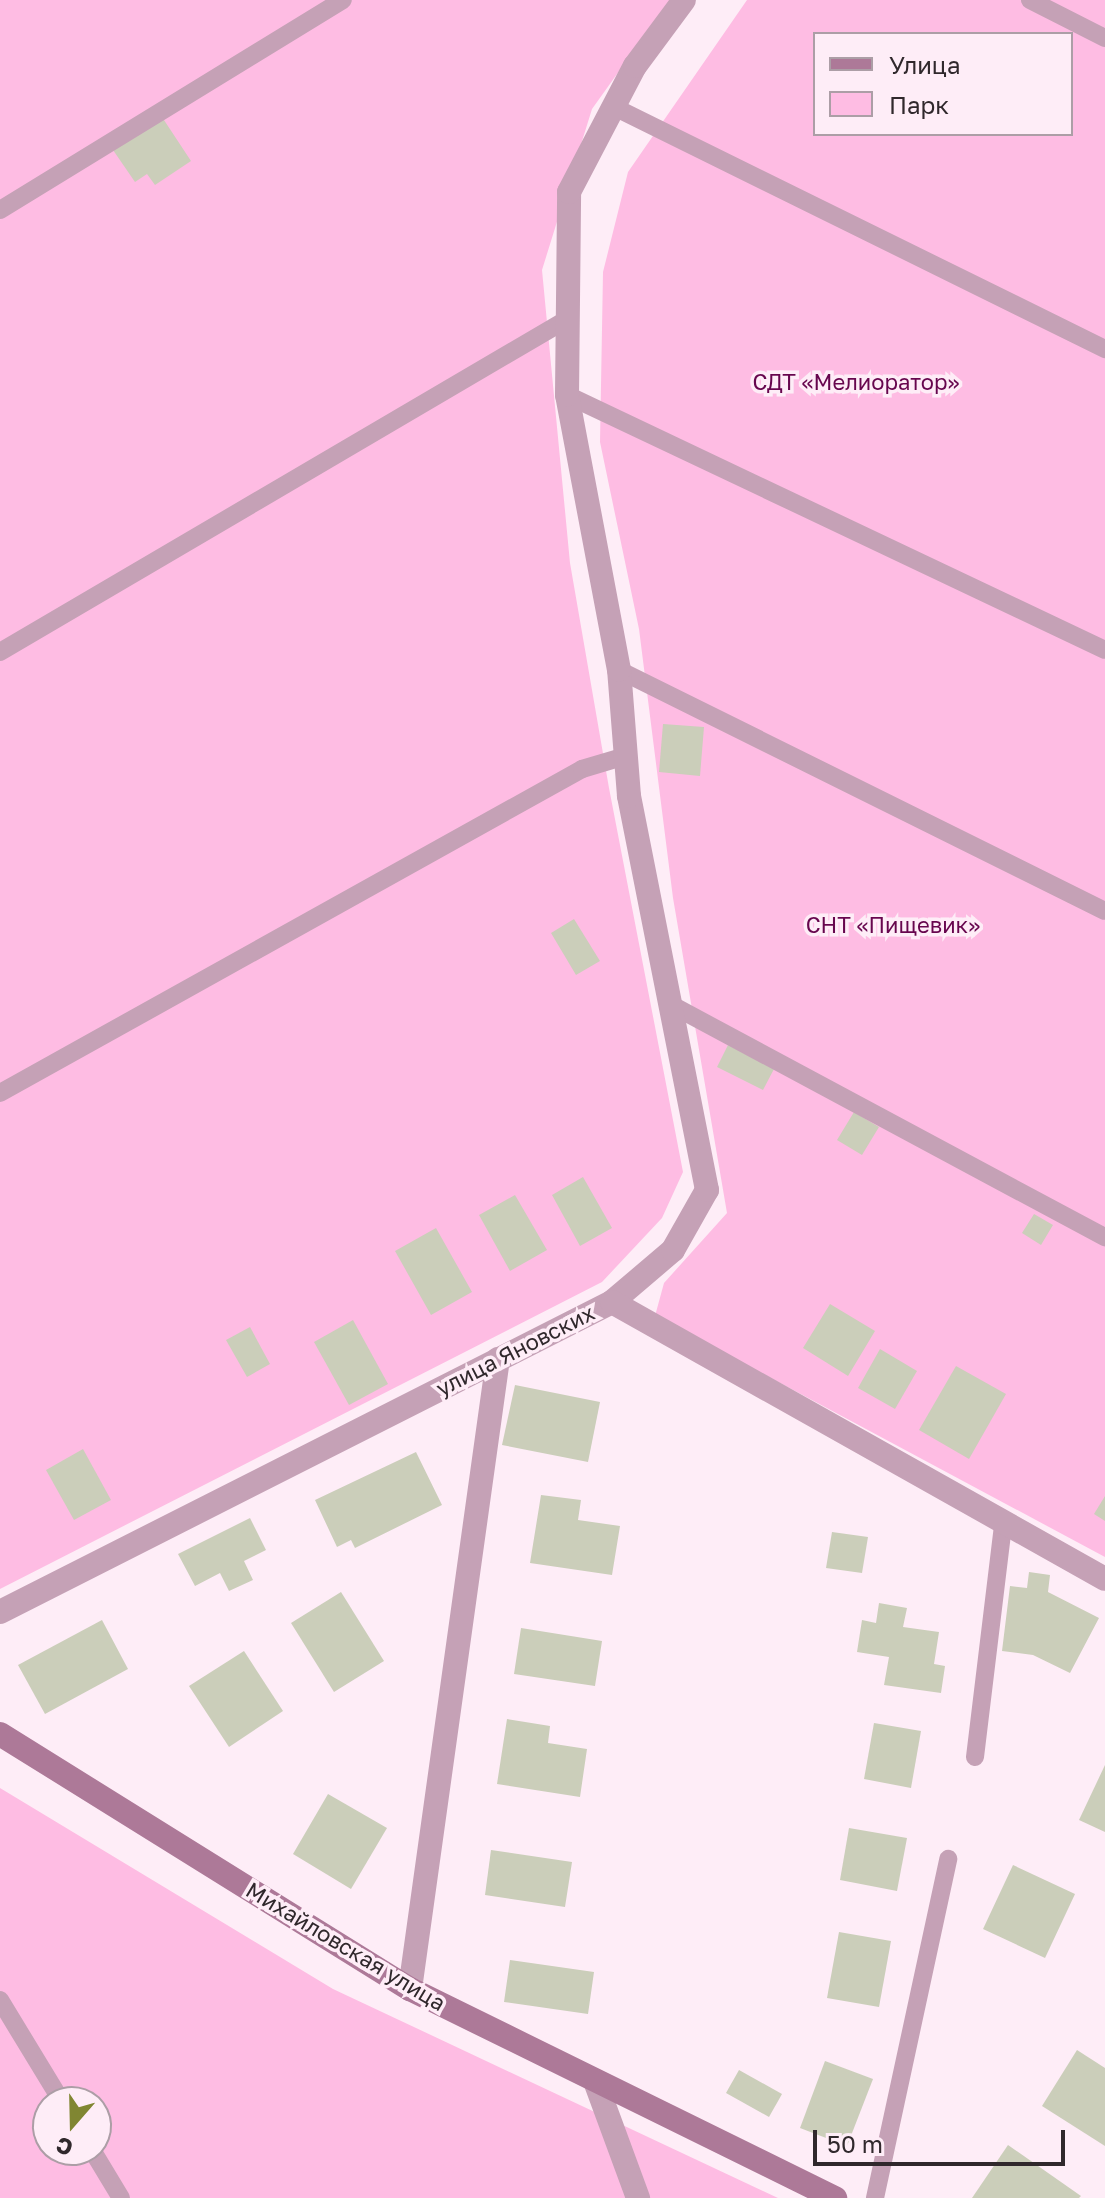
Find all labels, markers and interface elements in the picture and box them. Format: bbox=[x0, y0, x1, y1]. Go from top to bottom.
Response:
legend bbox=[813, 32, 1073, 136]
text: Улица bbox=[889, 50, 961, 79]
text: Парк bbox=[889, 90, 949, 119]
park label: СДТ «Мелиоратор» bbox=[752, 369, 960, 395]
park label: СНТ «Пищевик» bbox=[806, 912, 980, 938]
street label: улица Яновских bbox=[431, 1299, 599, 1401]
street label: Михайловская улица bbox=[242, 1876, 450, 2016]
north arrow bbox=[32, 2086, 112, 2166]
scale bar bbox=[817, 2114, 1069, 2164]
text: 50 m bbox=[827, 2129, 883, 2158]
text: С bbox=[52, 2132, 76, 2163]

